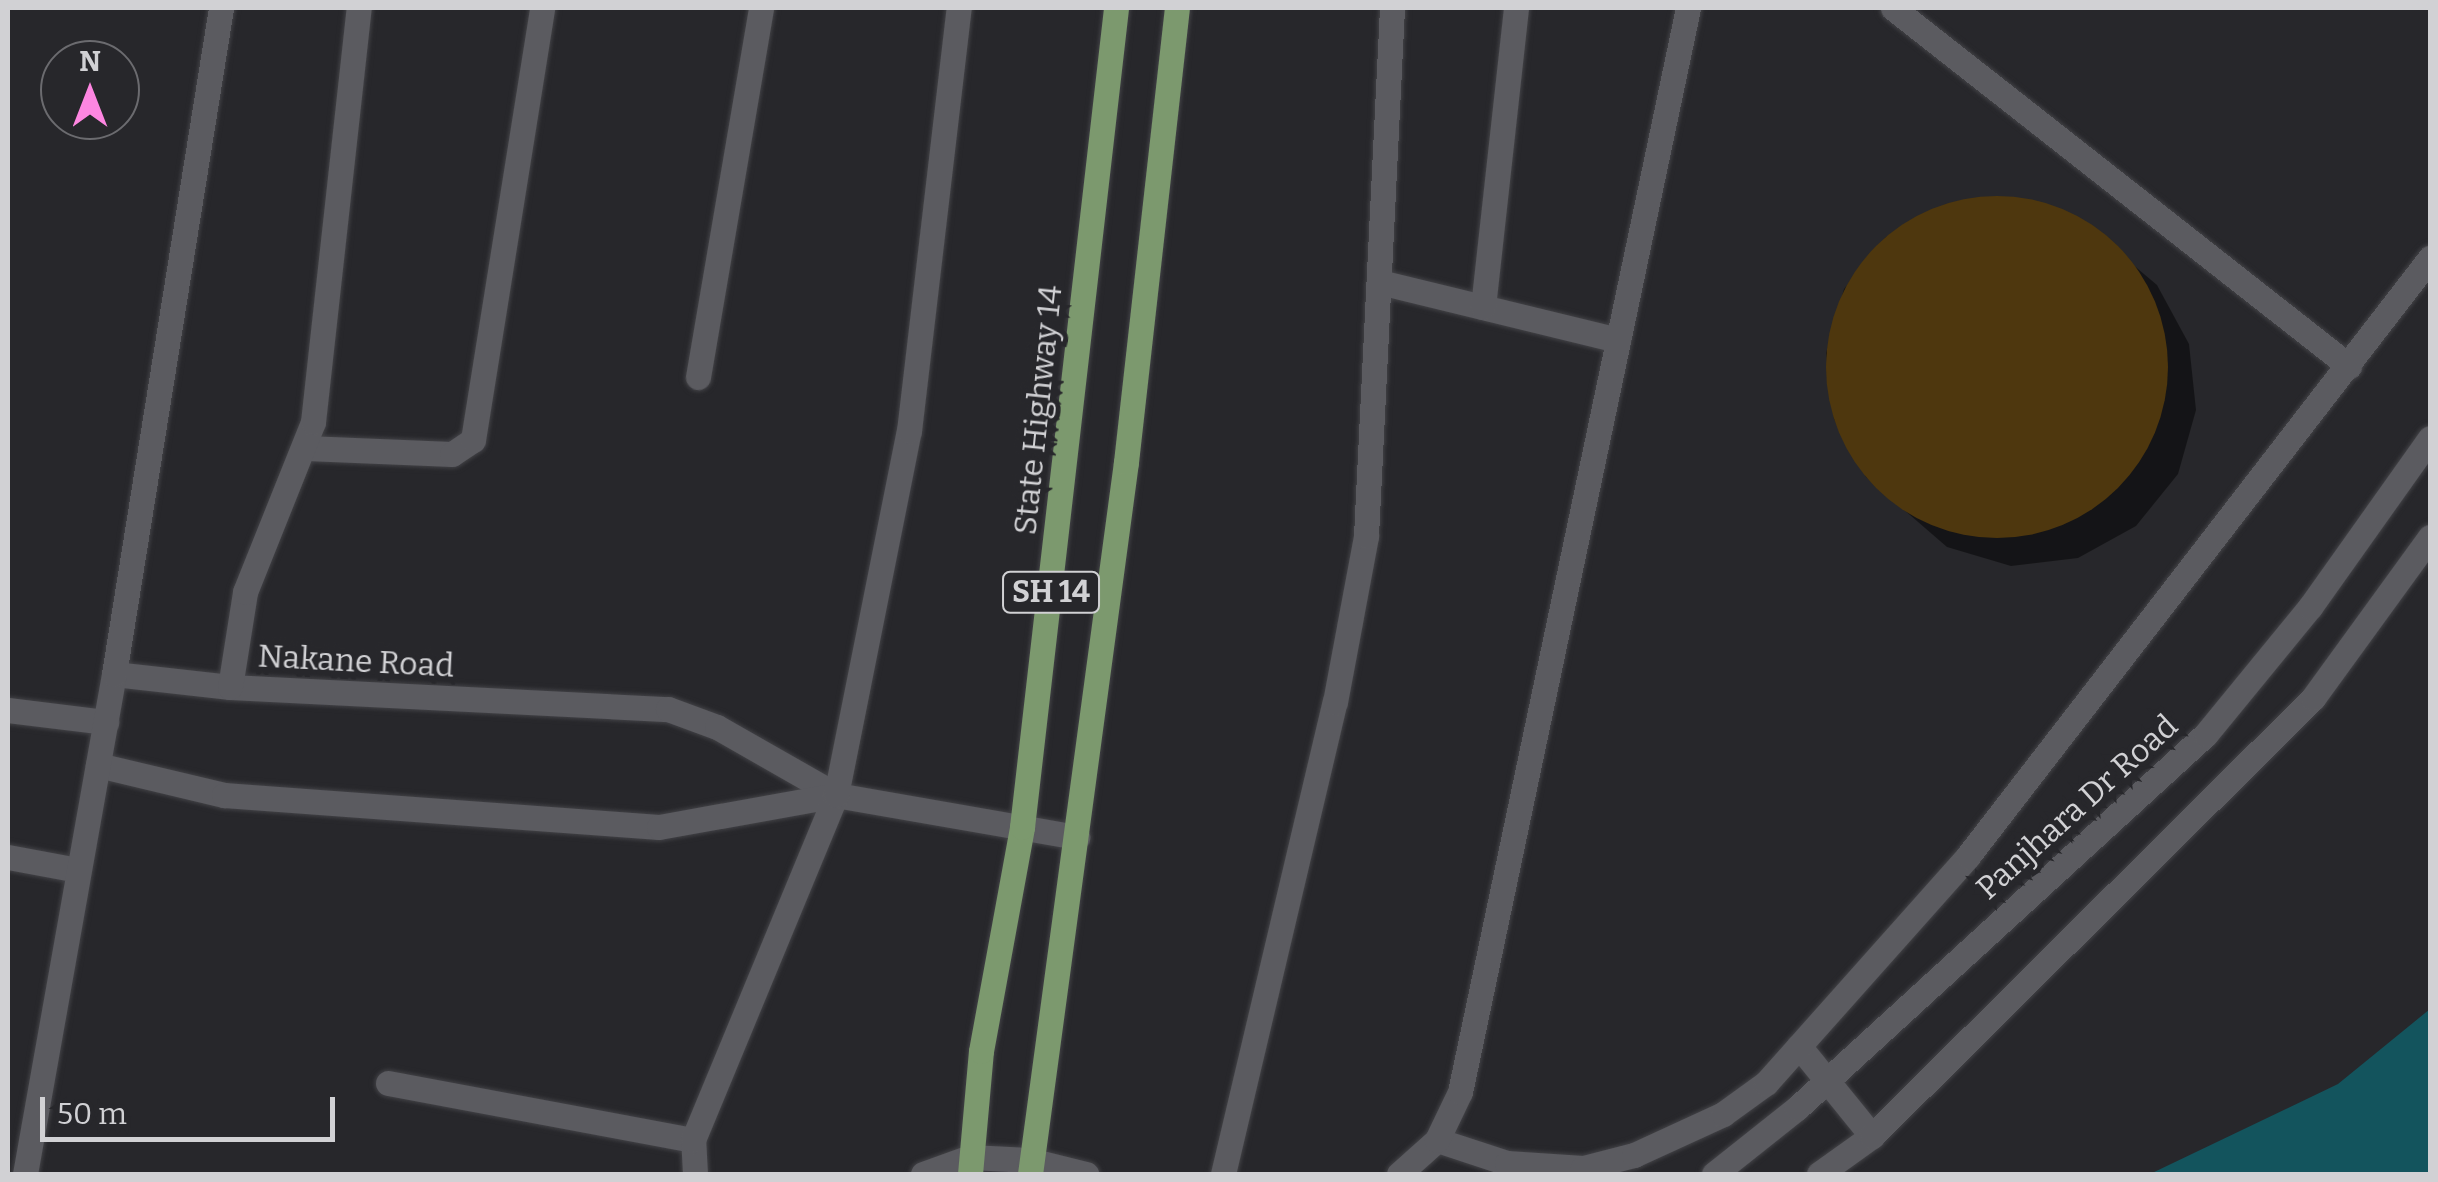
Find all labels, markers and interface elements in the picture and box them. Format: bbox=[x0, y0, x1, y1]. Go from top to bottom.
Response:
north arrow bbox=[40, 40, 140, 140]
text: N bbox=[79, 45, 101, 78]
street label: State Highway 14 bbox=[1006, 283, 1070, 537]
road number: SH 14 bbox=[1001, 567, 1101, 617]
street label: Nakane Road bbox=[257, 637, 455, 685]
street label: Panjhara Dr Road bbox=[1969, 707, 2185, 907]
scale bar bbox=[45, 1077, 340, 1139]
text: 50 m bbox=[57, 1096, 127, 1132]

